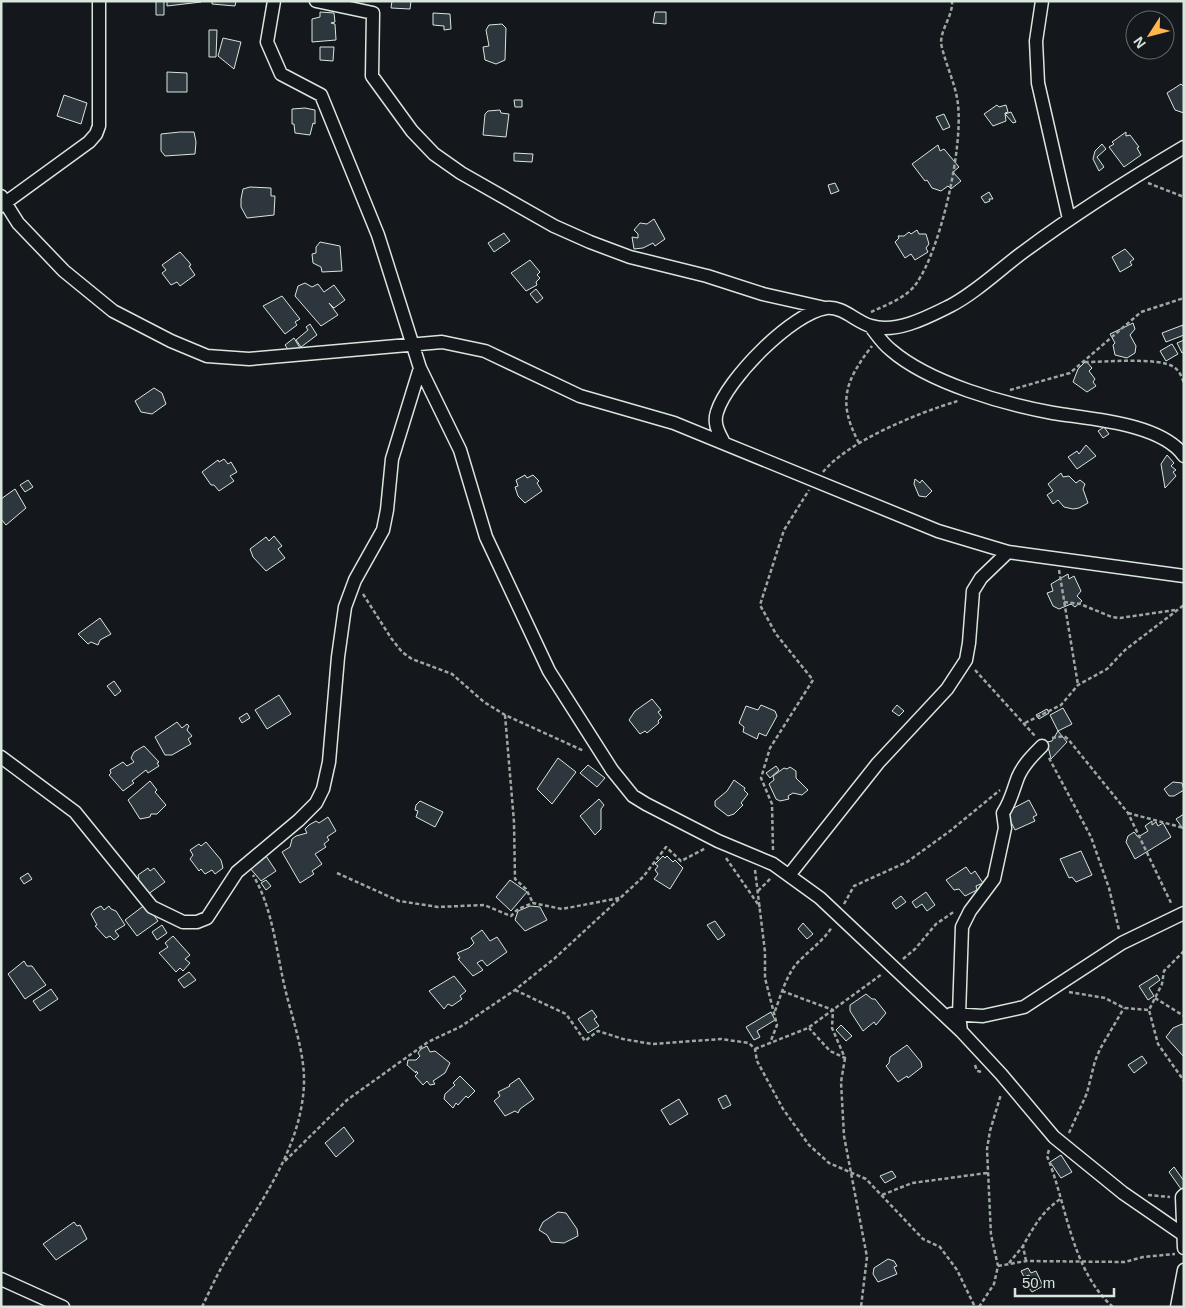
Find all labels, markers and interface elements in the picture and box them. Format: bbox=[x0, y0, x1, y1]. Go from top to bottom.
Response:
north arrow bbox=[1125, 10, 1175, 60]
text: N bbox=[1130, 34, 1149, 51]
scale bar bbox=[1015, 1266, 1114, 1298]
text: 50 m bbox=[1022, 1274, 1055, 1291]

